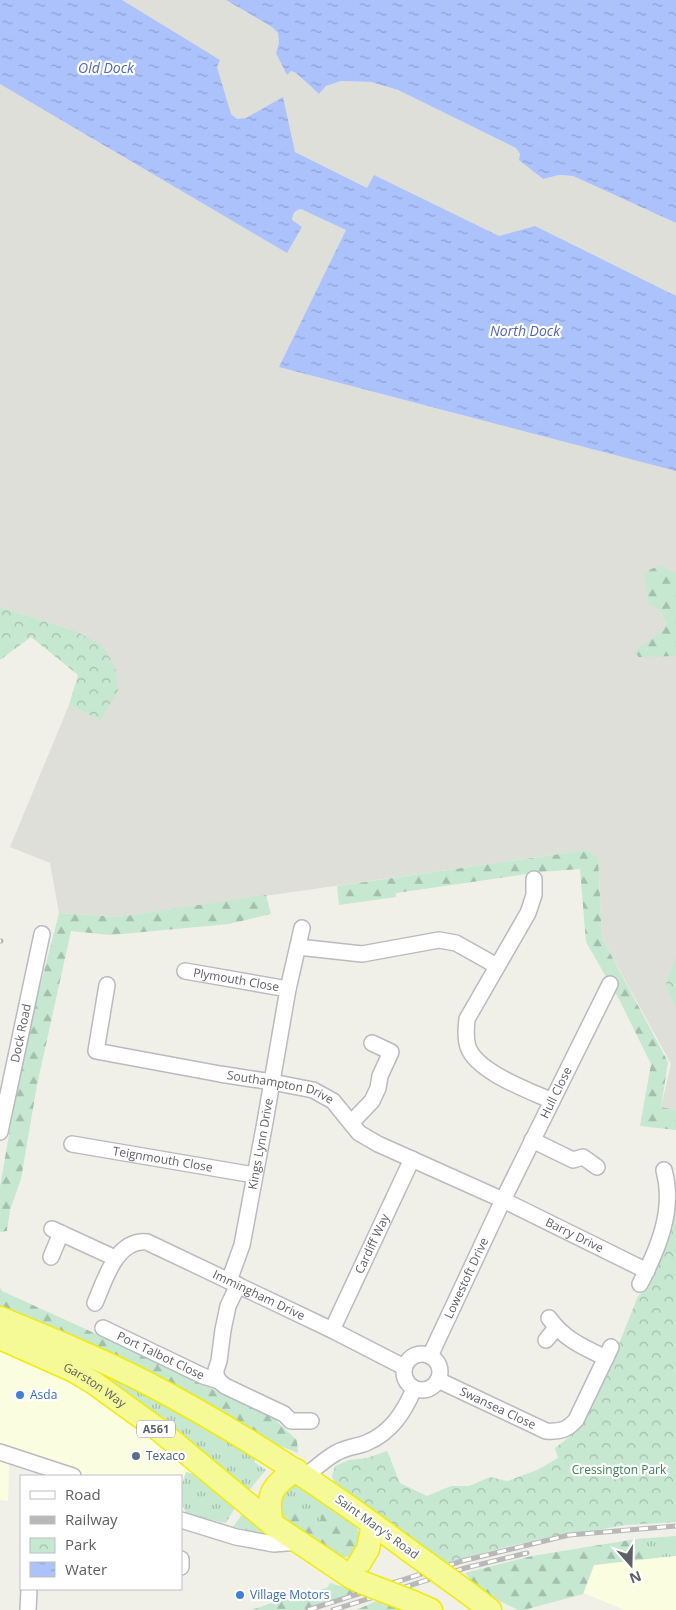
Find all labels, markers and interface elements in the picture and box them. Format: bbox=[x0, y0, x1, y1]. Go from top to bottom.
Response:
water label: Old Dock bbox=[78, 58, 135, 77]
water label: North Dock bbox=[490, 321, 561, 340]
street label: Plymouth Close bbox=[192, 964, 281, 995]
street label: Dock Road bbox=[6, 1002, 35, 1064]
street label: Hull Close bbox=[536, 1064, 576, 1121]
street label: Southampton Drive bbox=[226, 1066, 337, 1108]
street label: Kings Lynn Drive bbox=[244, 1097, 277, 1191]
street label: Teignmouth Close bbox=[112, 1142, 214, 1176]
street label: Cardiff Way bbox=[350, 1210, 394, 1277]
street label: Barry Drive bbox=[543, 1213, 607, 1256]
street label: Lowestoft Drive bbox=[440, 1234, 492, 1321]
street label: Immingham Drive bbox=[210, 1266, 308, 1324]
street label: Port Talbot Close bbox=[114, 1327, 208, 1384]
street label: Garston Way bbox=[61, 1358, 130, 1412]
street label: Swansea Close bbox=[457, 1382, 539, 1433]
place label: Asda bbox=[30, 1386, 57, 1403]
marker: Asda bbox=[14, 1389, 26, 1401]
road number: A561 bbox=[137, 1420, 175, 1438]
place label: Texaco bbox=[146, 1447, 185, 1464]
marker: Texaco bbox=[130, 1450, 142, 1462]
park label: Cressington Park bbox=[572, 1461, 667, 1478]
legend bbox=[20, 1475, 182, 1590]
text: Road bbox=[65, 1484, 101, 1504]
street label: Saint Mary's Road bbox=[332, 1490, 423, 1563]
text: Railway bbox=[65, 1509, 118, 1529]
text: Park bbox=[65, 1534, 96, 1554]
north arrow bbox=[606, 1540, 656, 1590]
text: Water bbox=[65, 1559, 107, 1579]
text: N bbox=[627, 1567, 644, 1589]
place label: Village Motors bbox=[250, 1586, 330, 1603]
marker: Village Motors bbox=[234, 1589, 246, 1601]

